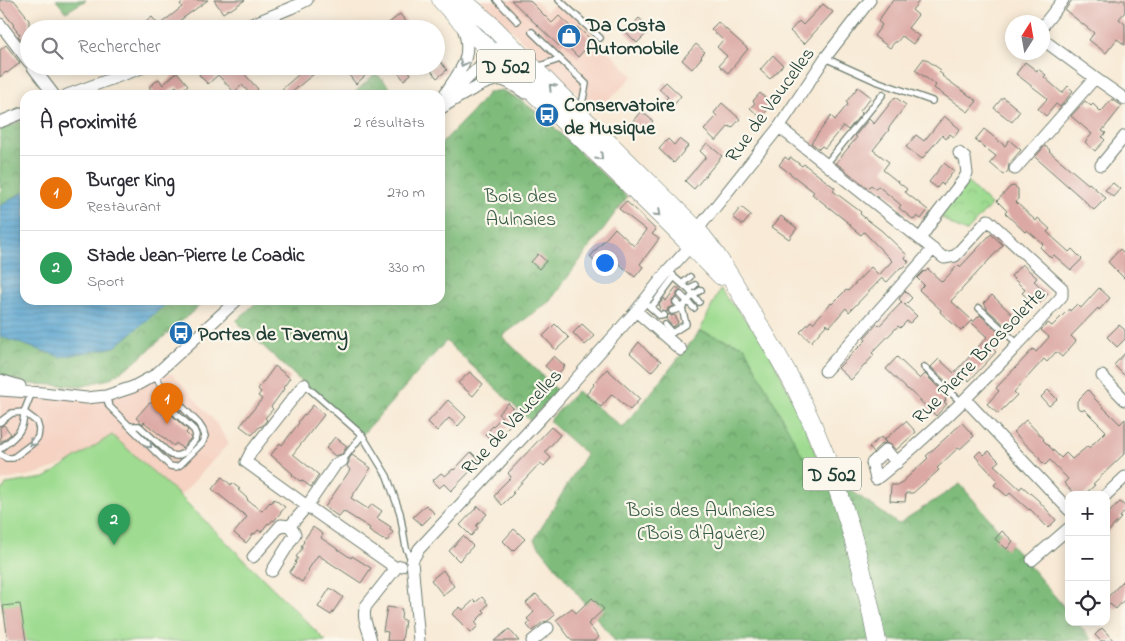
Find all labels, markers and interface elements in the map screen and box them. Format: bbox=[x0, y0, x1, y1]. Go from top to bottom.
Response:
place label: Da Costa Automobile bbox=[585, 12, 680, 64]
north arrow bbox=[1005, 15, 1050, 60]
search box bbox=[20, 20, 445, 75]
shop icon: Da Costa Automobile bbox=[556, 23, 582, 49]
icon: search bbox=[38, 34, 66, 62]
text: Rechercher bbox=[78, 34, 161, 61]
street label: Rue de Vaucelles bbox=[719, 42, 823, 169]
road number: D 502 bbox=[477, 49, 535, 82]
one-way arrow bbox=[459, 58, 470, 67]
one-way arrow bbox=[549, 84, 558, 93]
place label: Conservatoire de Musique bbox=[564, 92, 676, 144]
bus stop icon: Conservatoire de Musique bbox=[534, 102, 560, 128]
text: À proximité bbox=[40, 108, 137, 138]
text: 2 résultats bbox=[353, 111, 425, 135]
one-way arrow bbox=[594, 151, 603, 160]
text: Burger King bbox=[87, 168, 175, 195]
text: 1 bbox=[53, 181, 59, 205]
text: 270 m bbox=[387, 181, 425, 205]
park label: Bois des Aulnaies bbox=[483, 183, 558, 235]
text: Restaurant bbox=[87, 195, 161, 219]
one-way arrow bbox=[652, 207, 661, 216]
text: Stade Jean-Pierre Le Coadic bbox=[87, 243, 305, 270]
your location bbox=[592, 250, 618, 276]
text: 2 bbox=[52, 256, 60, 280]
text: 330 m bbox=[388, 256, 425, 280]
text: Sport bbox=[87, 270, 125, 294]
street label: Rue Pierre Brossolette bbox=[907, 282, 1053, 432]
bus stop icon: Portes de Taverny bbox=[168, 320, 194, 346]
place label: Portes de Taverny bbox=[198, 321, 348, 351]
street label: Rue de Vaucelles bbox=[456, 363, 570, 483]
pin: 1 bbox=[151, 383, 183, 424]
one-way arrow bbox=[29, 437, 38, 446]
one-way arrow bbox=[143, 439, 152, 448]
road number: D 502 bbox=[803, 458, 861, 490]
map controls bbox=[1065, 491, 1110, 626]
button: + bbox=[1065, 491, 1110, 536]
park label: Bois des Aulnaies (Bois d'Aguère) bbox=[626, 497, 775, 550]
pin: 2 bbox=[98, 504, 130, 545]
button: − bbox=[1065, 536, 1110, 581]
button: locate bbox=[1065, 581, 1110, 626]

